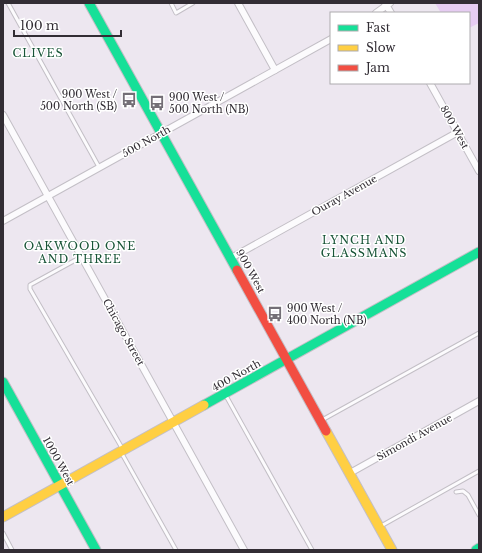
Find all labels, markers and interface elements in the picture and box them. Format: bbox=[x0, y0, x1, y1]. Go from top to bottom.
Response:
scale bar bbox=[14, 12, 121, 38]
legend bbox=[330, 12, 470, 84]
text: 100 m bbox=[20, 18, 59, 33]
text: Fast bbox=[366, 20, 391, 35]
text: Slow bbox=[366, 40, 396, 55]
district label: CLIVES bbox=[12, 46, 64, 60]
text: Jam bbox=[364, 60, 390, 75]
place label: 900 West / 500 North (SB) bbox=[40, 88, 117, 113]
bus stop icon: 900 West / 500 North (SB) bbox=[120, 91, 138, 109]
place label: 900 West / 500 North (NB) bbox=[169, 91, 249, 116]
bus stop icon: 900 West / 500 North (NB) bbox=[148, 94, 166, 112]
street label: 800 West bbox=[437, 103, 472, 152]
street label: 500 North bbox=[120, 123, 173, 160]
street label: Ouray Avenue bbox=[309, 172, 380, 219]
district label: LYNCH AND GLASSMANS bbox=[321, 233, 407, 260]
district label: OAKWOOD ONE AND THREE bbox=[24, 239, 136, 266]
street label: 900 West bbox=[233, 247, 268, 296]
street label: Chicago Street bbox=[100, 296, 147, 368]
place label: 900 West / 400 North (NB) bbox=[287, 302, 367, 327]
bus stop icon: 900 West / 400 North (NB) bbox=[266, 305, 284, 323]
street label: 400 North bbox=[210, 357, 263, 394]
street label: Simondi Avenue bbox=[374, 411, 455, 464]
street label: 1000 West bbox=[40, 435, 77, 488]

